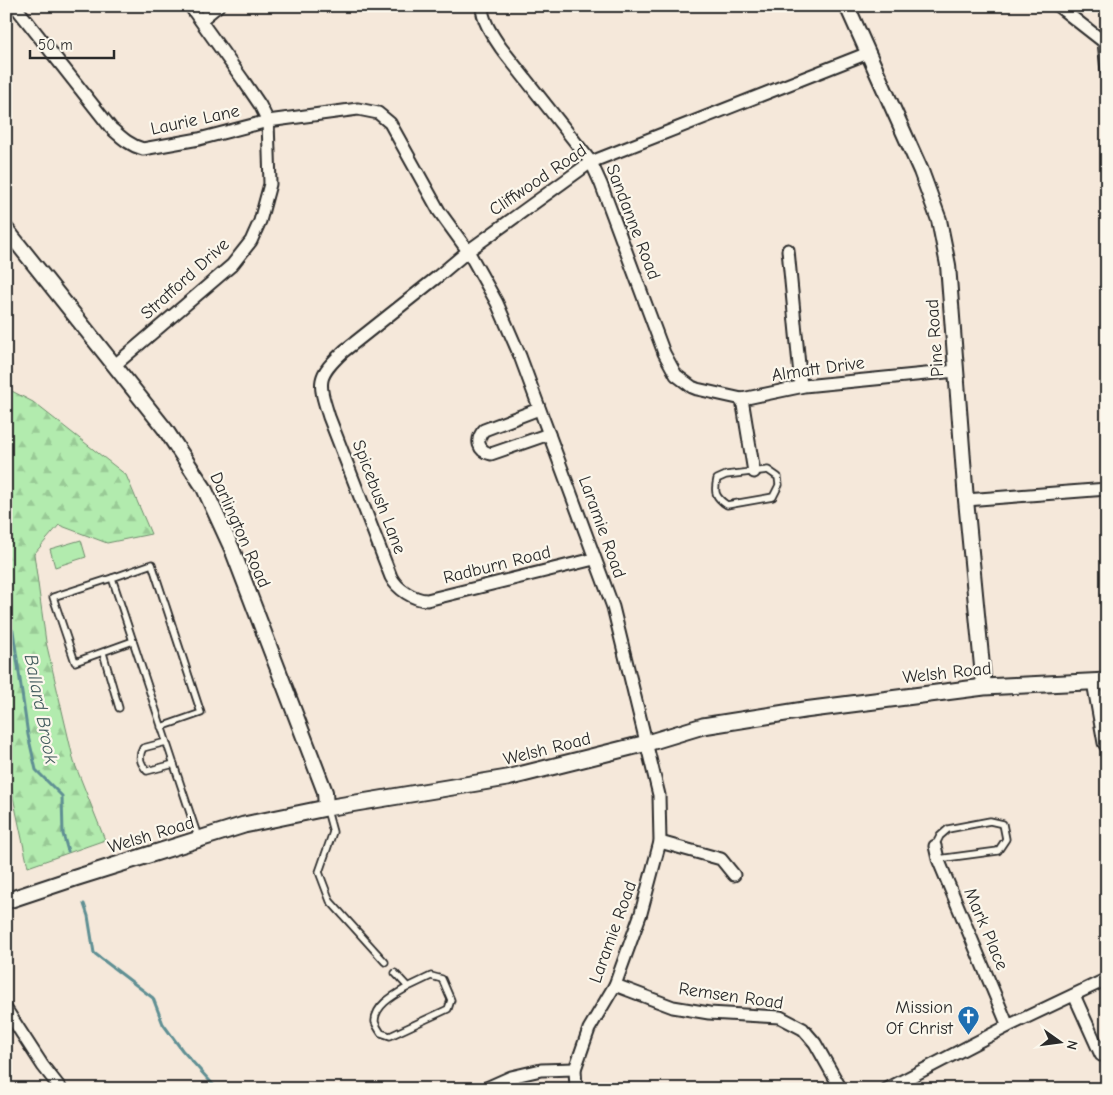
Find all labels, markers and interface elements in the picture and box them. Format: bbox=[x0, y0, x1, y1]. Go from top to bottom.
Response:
scale bar bbox=[30, 28, 114, 60]
text: 50 m bbox=[38, 36, 73, 54]
street label: Laurie Lane bbox=[149, 100, 241, 140]
street label: Cliffwood Road bbox=[485, 140, 591, 220]
street label: Sandanne Road bbox=[601, 161, 665, 283]
street label: Stratford Drive bbox=[137, 234, 233, 324]
street label: Pine Road bbox=[922, 298, 948, 378]
street label: Almatt Drive bbox=[770, 352, 866, 386]
street label: Spicebush Lane bbox=[348, 437, 410, 557]
street label: Darlington Road bbox=[205, 469, 275, 591]
street label: Laramie Road bbox=[574, 473, 630, 581]
street label: Radburn Road bbox=[441, 541, 553, 589]
water label: Ballard Brook bbox=[20, 652, 63, 766]
street label: Welsh Road bbox=[901, 658, 993, 688]
street label: Welsh Road bbox=[501, 728, 593, 770]
street label: Welsh Road bbox=[105, 812, 197, 858]
street label: Laramie Road bbox=[585, 878, 641, 986]
street label: Mark Place bbox=[959, 885, 1013, 973]
street label: Remsen Road bbox=[677, 978, 785, 1014]
place label: Mission Of Christ bbox=[886, 997, 954, 1039]
church icon: Mission Of Christ bbox=[957, 1005, 981, 1036]
north arrow bbox=[1036, 1018, 1086, 1068]
text: N bbox=[1063, 1039, 1081, 1052]

